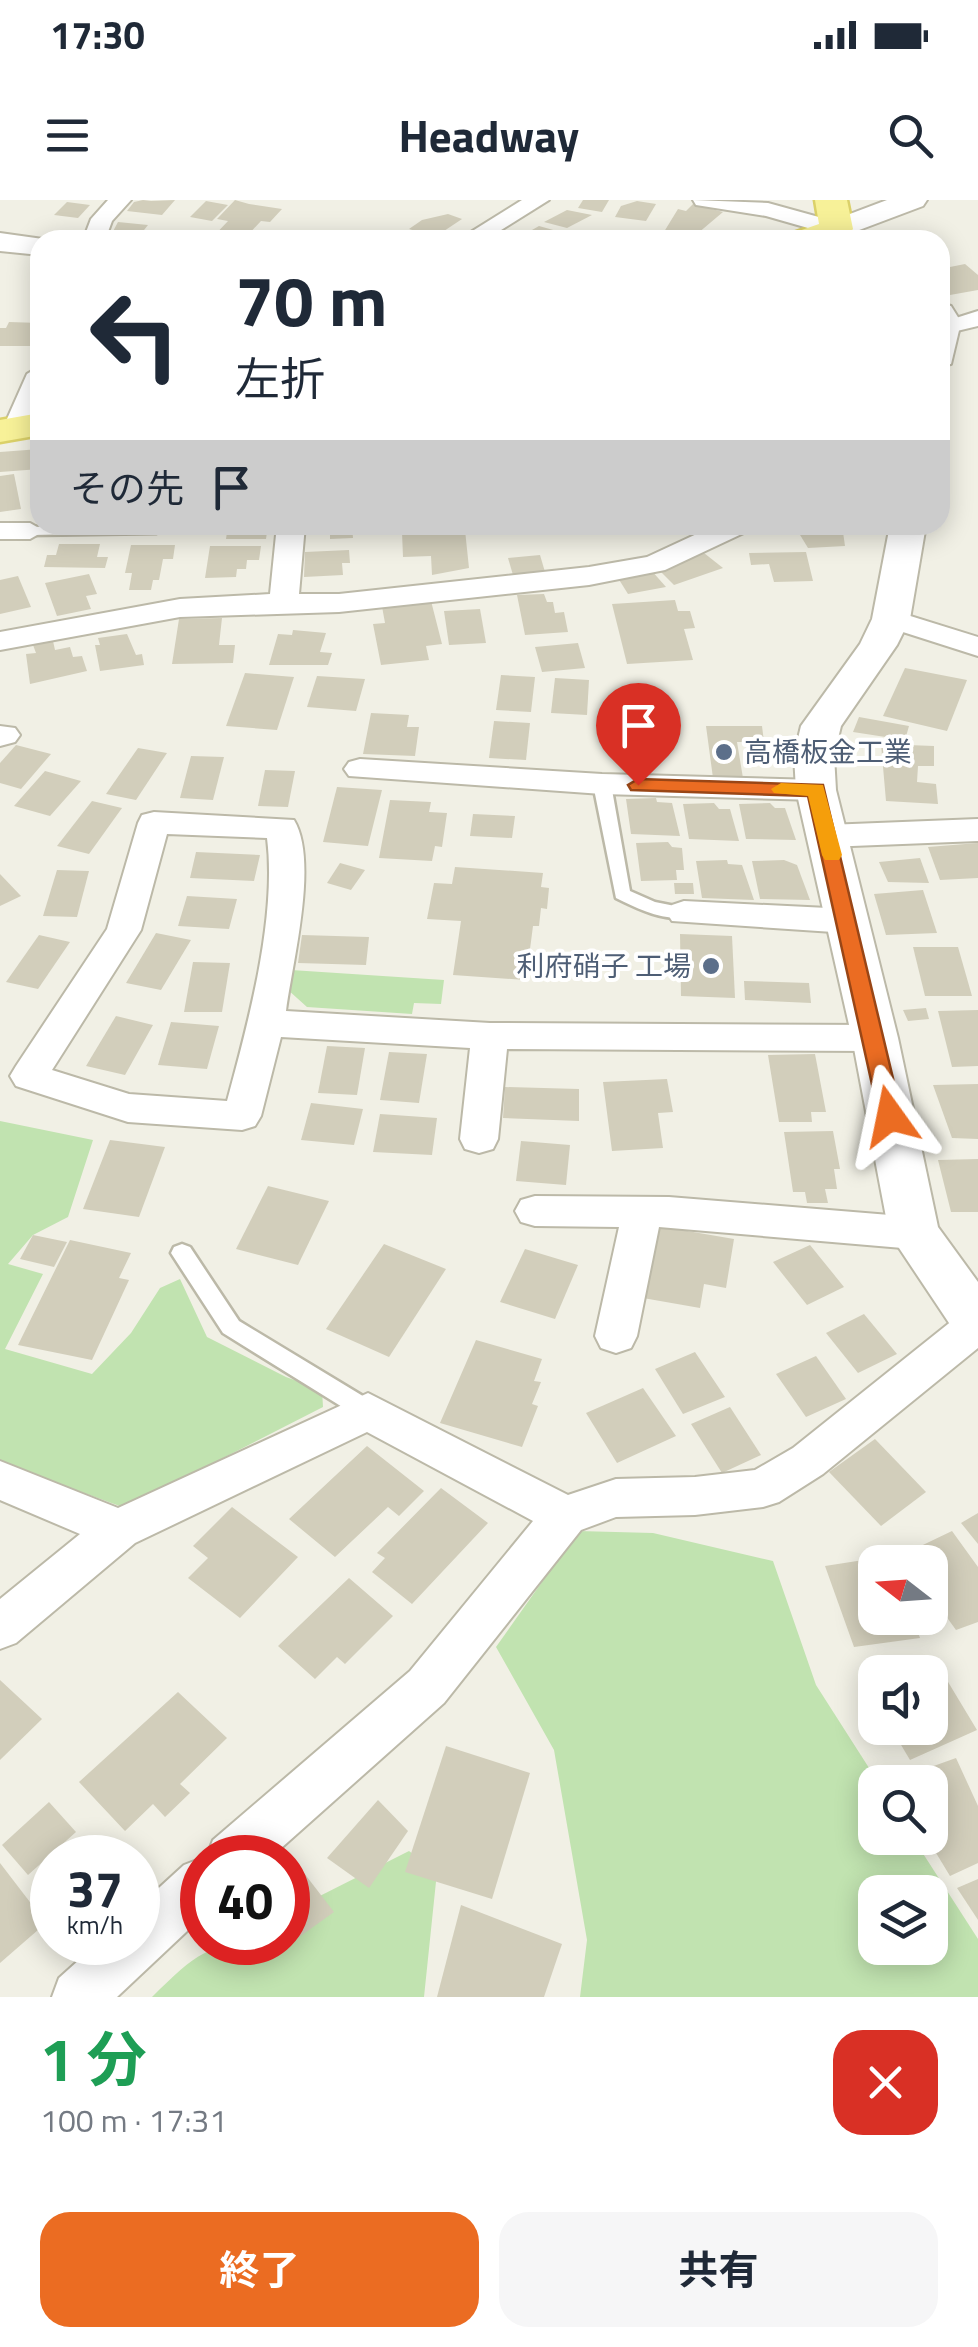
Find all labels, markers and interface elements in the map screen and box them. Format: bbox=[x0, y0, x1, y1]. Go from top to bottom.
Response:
text: 17:30 bbox=[50, 6, 145, 64]
text: Headway bbox=[399, 101, 579, 169]
icon: menu bbox=[40, 108, 95, 163]
icon: search bbox=[883, 108, 938, 163]
text: 70 m bbox=[235, 247, 388, 353]
icon: left bbox=[70, 270, 200, 400]
text: 左折 bbox=[235, 344, 325, 412]
text: その先 bbox=[70, 459, 184, 517]
icon: arrive bbox=[204, 460, 259, 515]
pin bbox=[596, 683, 681, 786]
icon: arrive bbox=[611, 698, 666, 753]
place label: 高橋板金工業 bbox=[744, 730, 912, 773]
marker: 高橋板金工業 bbox=[713, 741, 735, 763]
place label: 利府硝子 工場 bbox=[517, 944, 691, 987]
marker: 利府硝子 工場 bbox=[700, 955, 722, 977]
position arrow bbox=[838, 1064, 942, 1168]
north arrow bbox=[858, 1545, 948, 1635]
map controls bbox=[858, 1545, 948, 1965]
button: sound bbox=[858, 1655, 948, 1745]
button: search bbox=[858, 1765, 948, 1855]
speed limit sign: 40 bbox=[180, 1835, 310, 1965]
text: 37 bbox=[67, 1850, 123, 1926]
button: layers bbox=[858, 1875, 948, 1965]
text: km/h bbox=[67, 1906, 123, 1944]
text: 1 分 bbox=[40, 2013, 147, 2104]
button: close bbox=[833, 2030, 938, 2135]
text: 100 m · 17:31 bbox=[40, 2096, 227, 2144]
button: 終了 bbox=[40, 2212, 479, 2327]
button: 共有 bbox=[499, 2212, 938, 2327]

